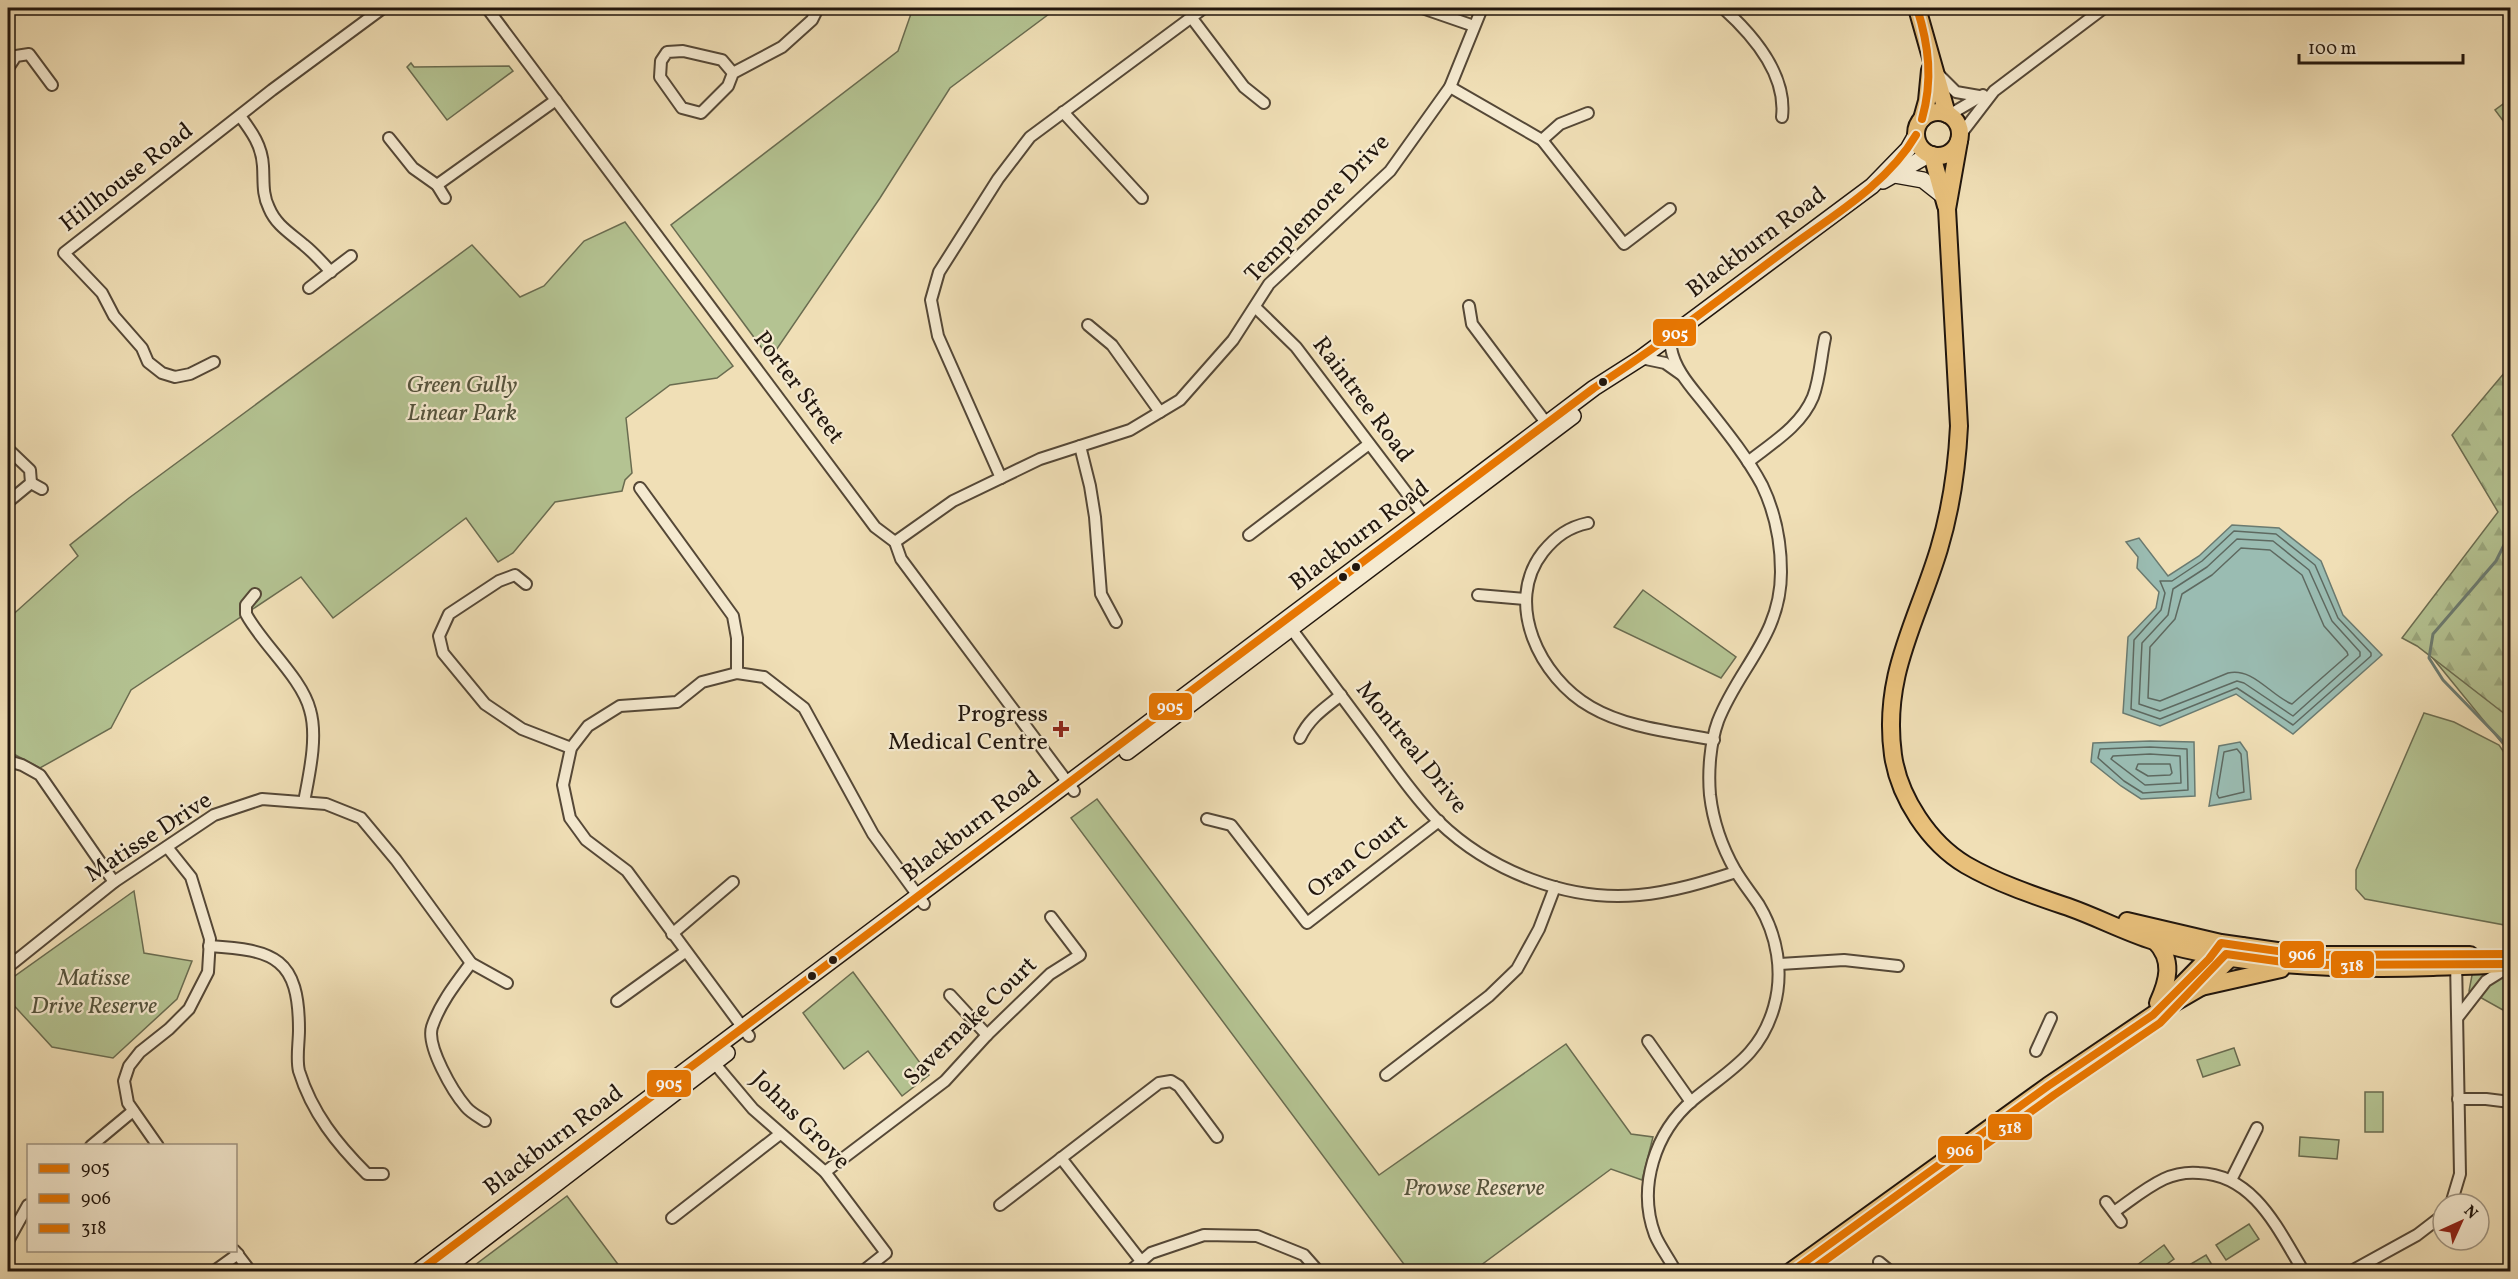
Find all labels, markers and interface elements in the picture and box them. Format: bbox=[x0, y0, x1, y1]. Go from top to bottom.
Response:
scale bar bbox=[2299, 27, 2462, 65]
text: 100 m bbox=[2308, 37, 2357, 62]
street label: Hillhouse Road bbox=[53, 115, 201, 241]
street label: Templemore Drive bbox=[1238, 127, 1398, 291]
street label: Blackburn Road bbox=[1680, 179, 1834, 307]
line badge: 905 bbox=[1652, 318, 1697, 347]
street label: Porter Street bbox=[744, 324, 852, 452]
text: 905 bbox=[1662, 324, 1689, 346]
street label: Raintree Road bbox=[1303, 330, 1421, 470]
park label: Green Gully Linear Park bbox=[407, 369, 518, 431]
unlabelled marker bbox=[1597, 376, 1609, 388]
street label: Blackburn Road bbox=[1283, 472, 1437, 600]
unlabelled marker bbox=[1350, 561, 1362, 573]
unlabelled marker bbox=[1337, 571, 1349, 583]
street label: Montreal Drive bbox=[1347, 675, 1475, 821]
line badge: 905 bbox=[1148, 692, 1193, 721]
text: 905 bbox=[1157, 697, 1184, 719]
place label: Progress Medical Centre bbox=[888, 698, 1048, 760]
marker: Progress Medical Centre bbox=[1052, 720, 1070, 738]
street label: Blackburn Road bbox=[895, 763, 1049, 891]
street label: Matisse Drive bbox=[79, 784, 219, 892]
street label: Oran Court bbox=[1301, 807, 1415, 907]
line badge: 906 bbox=[2279, 940, 2325, 969]
text: 906 bbox=[2288, 945, 2316, 967]
street label: Savernake Court bbox=[897, 949, 1045, 1095]
line badge: 318 bbox=[2330, 950, 2375, 979]
unlabelled marker bbox=[827, 954, 839, 966]
text: 318 bbox=[2340, 956, 2364, 978]
park label: Matisse Drive Reserve bbox=[31, 962, 157, 1024]
unlabelled marker bbox=[806, 970, 818, 982]
street label: Johns Grove bbox=[743, 1064, 857, 1178]
line badge: 905 bbox=[646, 1069, 692, 1098]
text: 905 bbox=[656, 1074, 683, 1096]
street label: Blackburn Road bbox=[477, 1077, 631, 1205]
line badge: 318 bbox=[1987, 1113, 2033, 1141]
text: 318 bbox=[1998, 1118, 2022, 1140]
line badge: 906 bbox=[1937, 1135, 1983, 1164]
text: 906 bbox=[1946, 1141, 1974, 1163]
legend bbox=[27, 1144, 237, 1252]
text: 905 bbox=[81, 1157, 110, 1182]
park label: Prowse Reserve bbox=[1403, 1172, 1545, 1206]
text: 906 bbox=[81, 1187, 111, 1212]
north arrow bbox=[2431, 1192, 2491, 1252]
text: N bbox=[2458, 1201, 2482, 1225]
text: 318 bbox=[81, 1217, 106, 1242]

